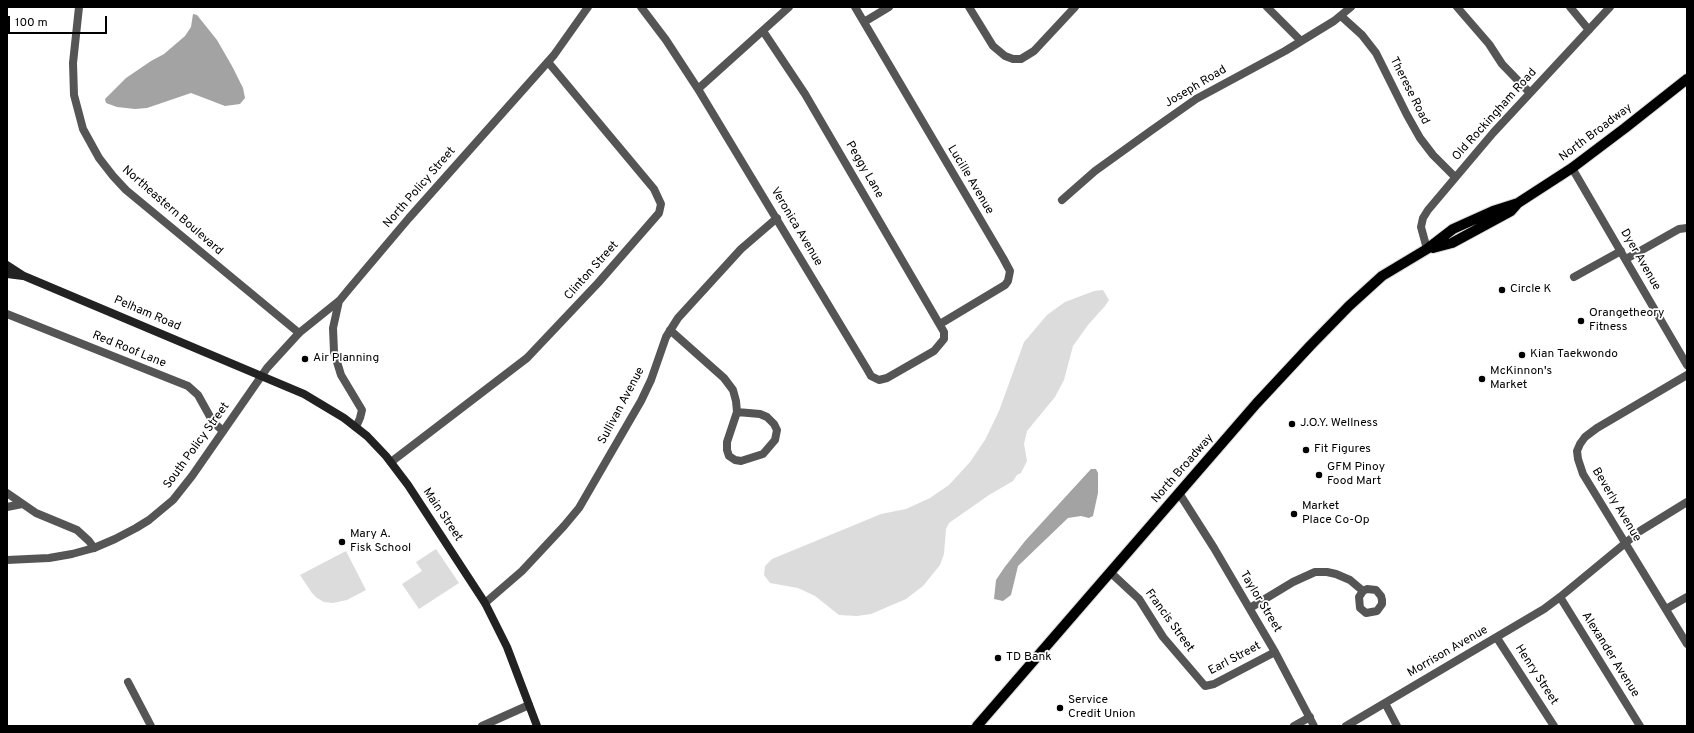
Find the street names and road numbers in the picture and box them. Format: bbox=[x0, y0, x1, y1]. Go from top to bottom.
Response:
street label: Therese Road bbox=[1386, 55, 1432, 127]
street label: Joseph Road bbox=[1163, 63, 1229, 111]
street label: Old Rockingham Road bbox=[1450, 66, 1540, 164]
street label: North Broadway bbox=[1557, 101, 1635, 165]
street label: Peggy Lane bbox=[842, 139, 886, 201]
street label: Lucille Avenue bbox=[944, 143, 996, 217]
street label: North Policy Street bbox=[381, 145, 459, 231]
street label: Northeastern Boulevard bbox=[119, 163, 225, 259]
street label: Veronica Avenue bbox=[767, 185, 825, 269]
street label: Dyer Avenue bbox=[1617, 227, 1663, 293]
street label: Clinton Street bbox=[562, 239, 622, 303]
street label: Pelham Road bbox=[111, 293, 183, 335]
street label: Red Roof Lane bbox=[90, 329, 168, 371]
street label: Sullivan Avenue bbox=[596, 365, 648, 447]
street label: South Policy Street bbox=[161, 400, 233, 492]
street label: North Broadway bbox=[1149, 431, 1217, 507]
street label: Beverly Avenue bbox=[1588, 465, 1644, 545]
street label: Main Street bbox=[419, 486, 465, 544]
street label: Taylor Street bbox=[1236, 569, 1284, 635]
street label: Francis Street bbox=[1141, 587, 1197, 655]
street label: Alexander Avenue bbox=[1578, 610, 1642, 700]
street label: Morrison Avenue bbox=[1405, 623, 1491, 681]
street label: Earl Street bbox=[1206, 639, 1264, 679]
street label: Henry Street bbox=[1511, 642, 1561, 708]

